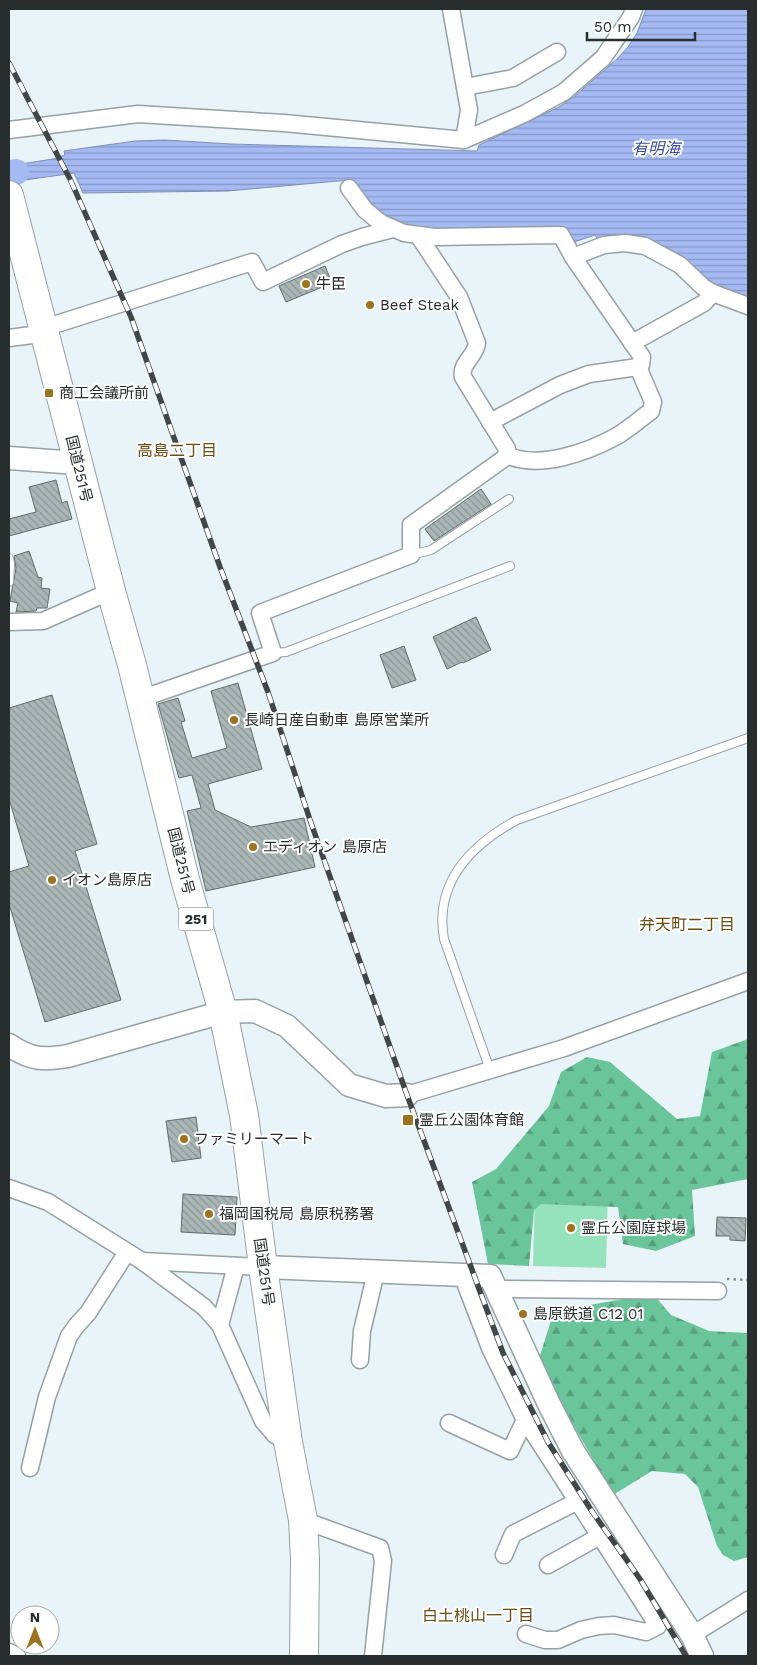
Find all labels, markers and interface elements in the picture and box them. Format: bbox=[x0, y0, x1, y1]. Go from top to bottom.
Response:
scale bar bbox=[587, 10, 694, 42]
text: 50 m bbox=[594, 18, 631, 36]
water label: 有明海 bbox=[632, 139, 683, 158]
place label: 牛臣 bbox=[316, 275, 346, 293]
marker: 牛臣 bbox=[300, 278, 312, 290]
place label: Beef Steak bbox=[380, 296, 459, 314]
marker: Beef Steak bbox=[364, 299, 376, 311]
place label: 商工会議所前 bbox=[59, 384, 149, 402]
marker: 商工会議所前 bbox=[43, 387, 55, 399]
street label: 国道251号 bbox=[62, 434, 96, 504]
district label: 高島二丁目 bbox=[137, 441, 217, 460]
place label: 長崎日産自動車 島原営業所 bbox=[244, 711, 429, 729]
marker: 長崎日産自動車 島原営業所 bbox=[228, 714, 240, 726]
street label: 国道251号 bbox=[164, 826, 198, 896]
place label: エディオン 島原店 bbox=[263, 838, 387, 856]
marker: エディオン 島原店 bbox=[247, 841, 259, 853]
place label: イオン島原店 bbox=[62, 871, 152, 889]
marker: イオン島原店 bbox=[46, 874, 58, 886]
road number: 251 bbox=[178, 908, 214, 931]
district label: 弁天町二丁目 bbox=[639, 915, 735, 934]
place label: 霊丘公園体育館 bbox=[419, 1111, 524, 1129]
marker: 霊丘公園体育館 bbox=[401, 1113, 415, 1127]
place label: ファミリーマート bbox=[194, 1130, 314, 1148]
marker: ファミリーマート bbox=[178, 1133, 190, 1145]
place label: 福岡国税局 島原税務署 bbox=[219, 1205, 374, 1223]
marker: 福岡国税局 島原税務署 bbox=[203, 1208, 215, 1220]
place label: 霊丘公園庭球場 bbox=[581, 1219, 686, 1237]
marker: 霊丘公園庭球場 bbox=[565, 1222, 577, 1234]
street label: 国道251号 bbox=[250, 1237, 278, 1307]
place label: 島原鉄道 C12 01 bbox=[533, 1305, 643, 1323]
marker: 島原鉄道 C12 01 bbox=[517, 1308, 529, 1320]
north arrow bbox=[10, 1605, 60, 1655]
district label: 白土桃山一丁目 bbox=[422, 1606, 534, 1625]
text: N bbox=[30, 1609, 40, 1625]

